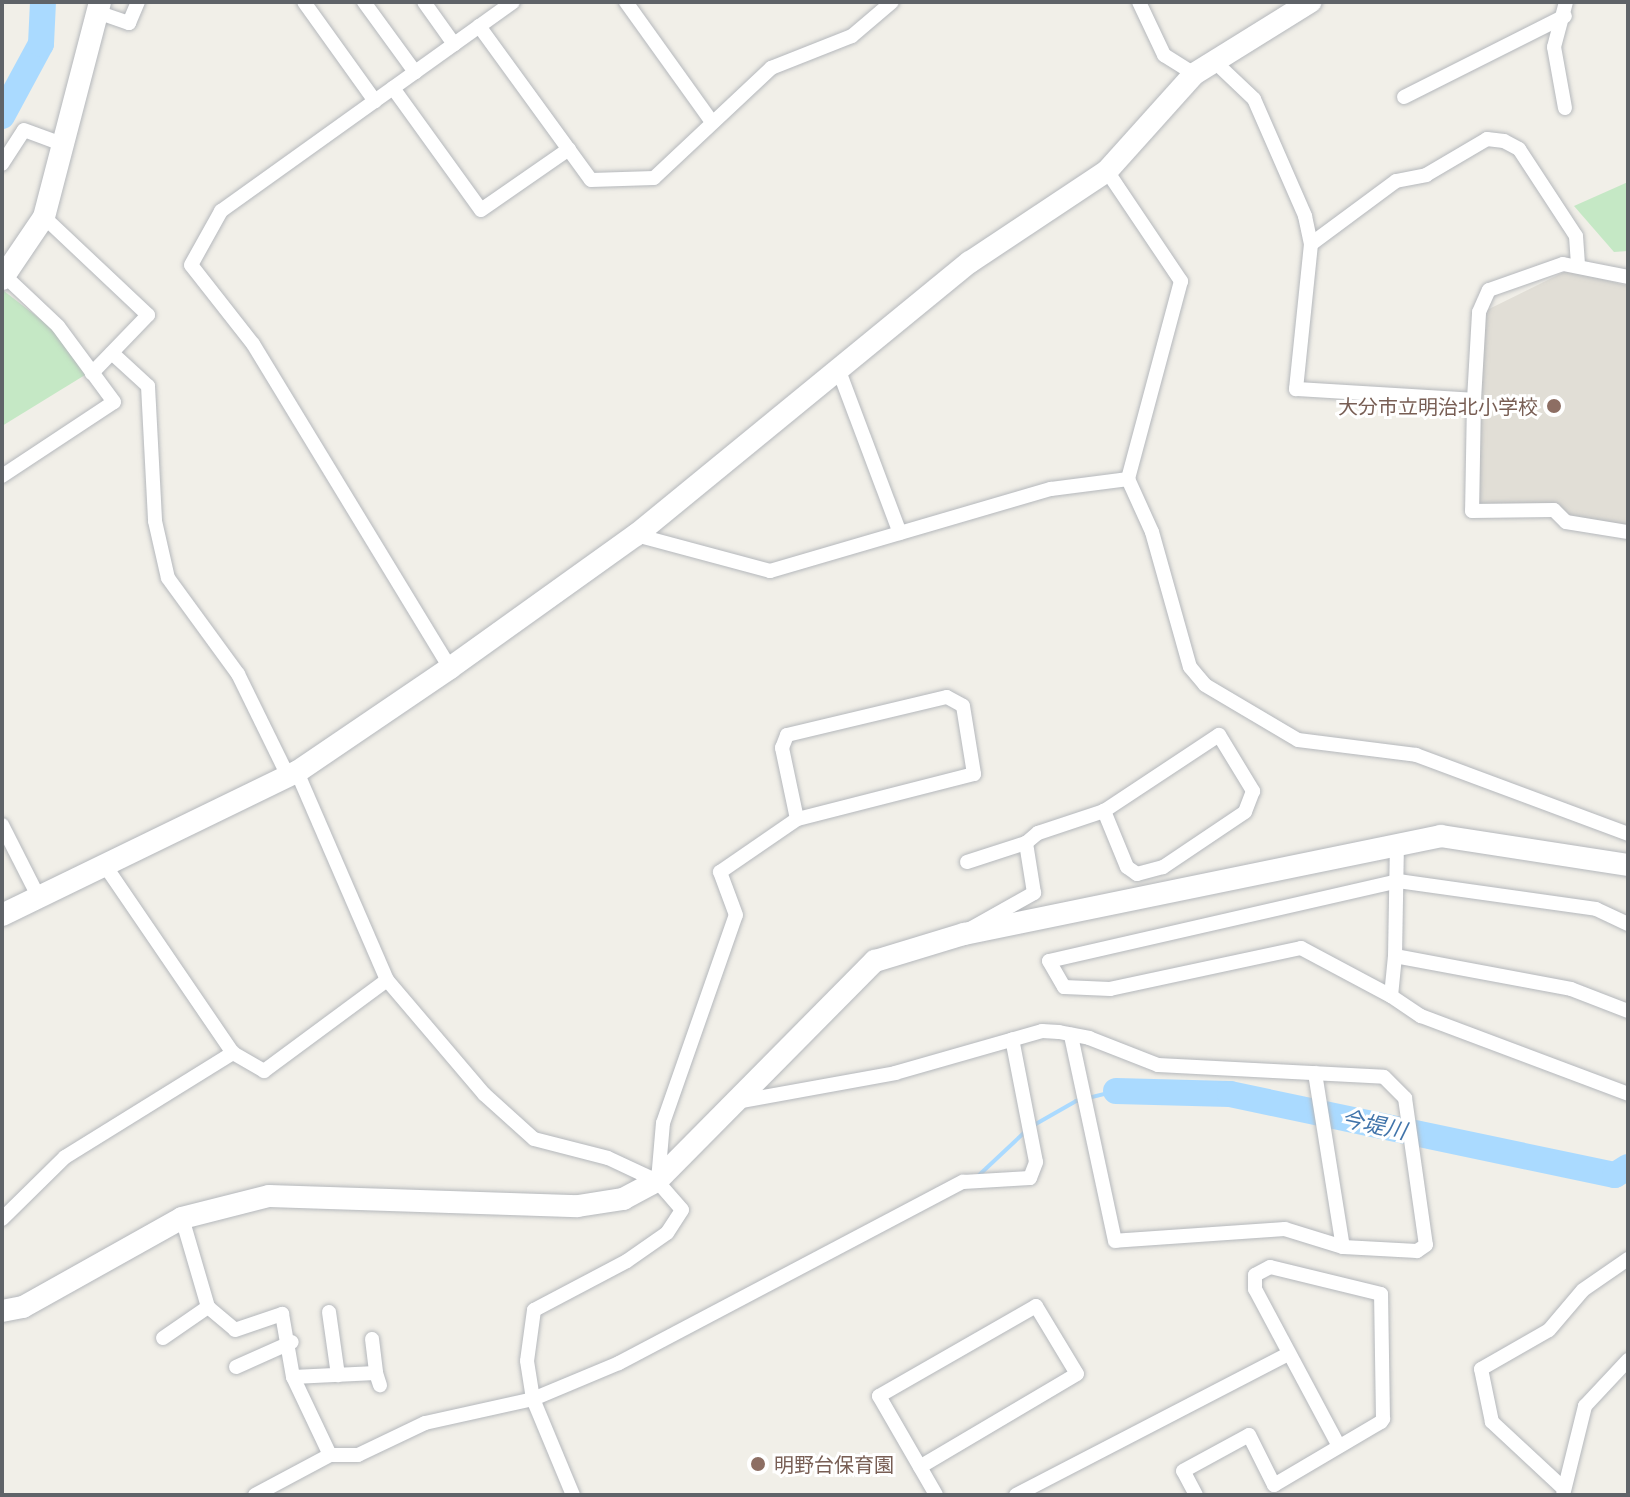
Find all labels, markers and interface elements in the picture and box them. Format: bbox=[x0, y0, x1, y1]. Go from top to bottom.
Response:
place label: 大分市立明治北小学校 bbox=[1338, 394, 1538, 418]
marker: 大分市立明治北小学校 bbox=[1545, 397, 1563, 415]
water label: 今堤川 bbox=[1339, 1104, 1409, 1144]
place label: 明野台保育園 bbox=[774, 1452, 894, 1476]
marker: 明野台保育園 bbox=[749, 1455, 767, 1473]

